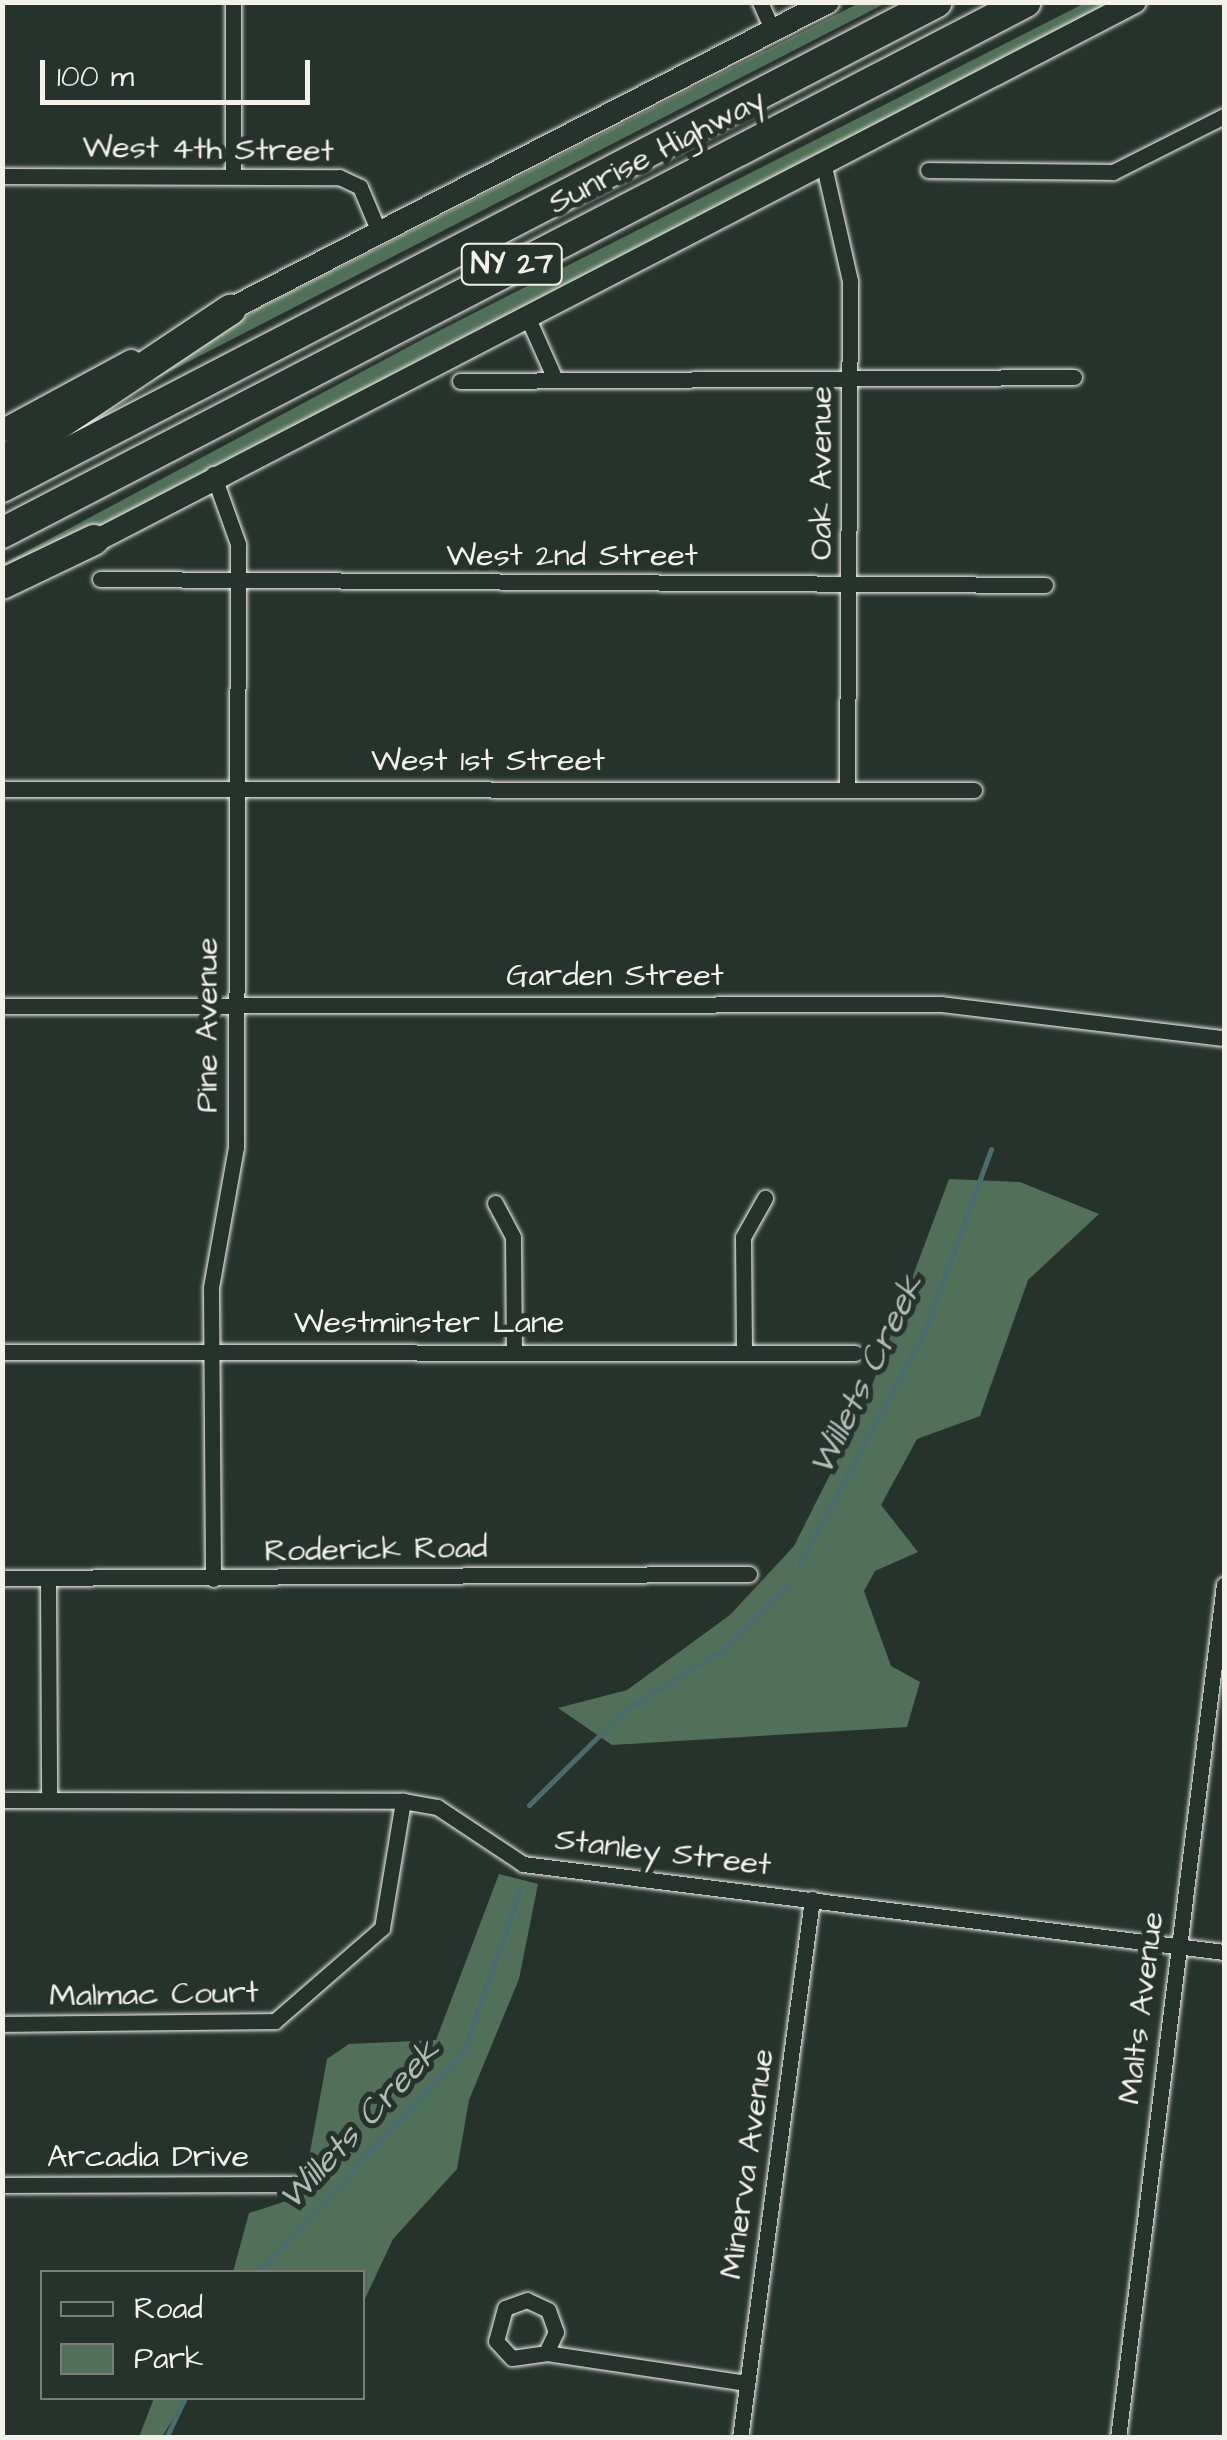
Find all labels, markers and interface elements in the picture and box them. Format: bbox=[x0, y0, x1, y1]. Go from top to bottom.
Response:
scale bar bbox=[45, 40, 315, 102]
text: 100 m bbox=[57, 56, 134, 98]
street label: Sunrise Highway bbox=[542, 81, 772, 223]
street label: West 4th Street bbox=[82, 129, 334, 171]
road number: NY 27 bbox=[460, 239, 564, 289]
street label: Oak Avenue bbox=[803, 386, 841, 560]
street label: West 2nd Street bbox=[446, 537, 698, 575]
street label: West 1st Street bbox=[371, 742, 605, 780]
street label: Pine Avenue bbox=[189, 937, 227, 1113]
street label: Garden Street bbox=[506, 957, 724, 995]
water label: Willets Creek bbox=[800, 1268, 934, 1482]
street label: Westminster Lane bbox=[294, 1304, 564, 1342]
street label: Roderick Road bbox=[264, 1529, 488, 1571]
street label: Stanley Street bbox=[553, 1821, 773, 1885]
street label: Malts Avenue bbox=[1111, 1910, 1173, 2106]
street label: Malmac Court bbox=[49, 1974, 259, 2016]
water label: Willets Creek bbox=[271, 2031, 449, 2219]
street label: Minerva Avenue bbox=[713, 2046, 783, 2282]
street label: Arcadia Drive bbox=[47, 2138, 249, 2176]
legend bbox=[40, 2270, 365, 2400]
text: Road bbox=[134, 2288, 203, 2330]
text: Park bbox=[134, 2338, 203, 2380]

